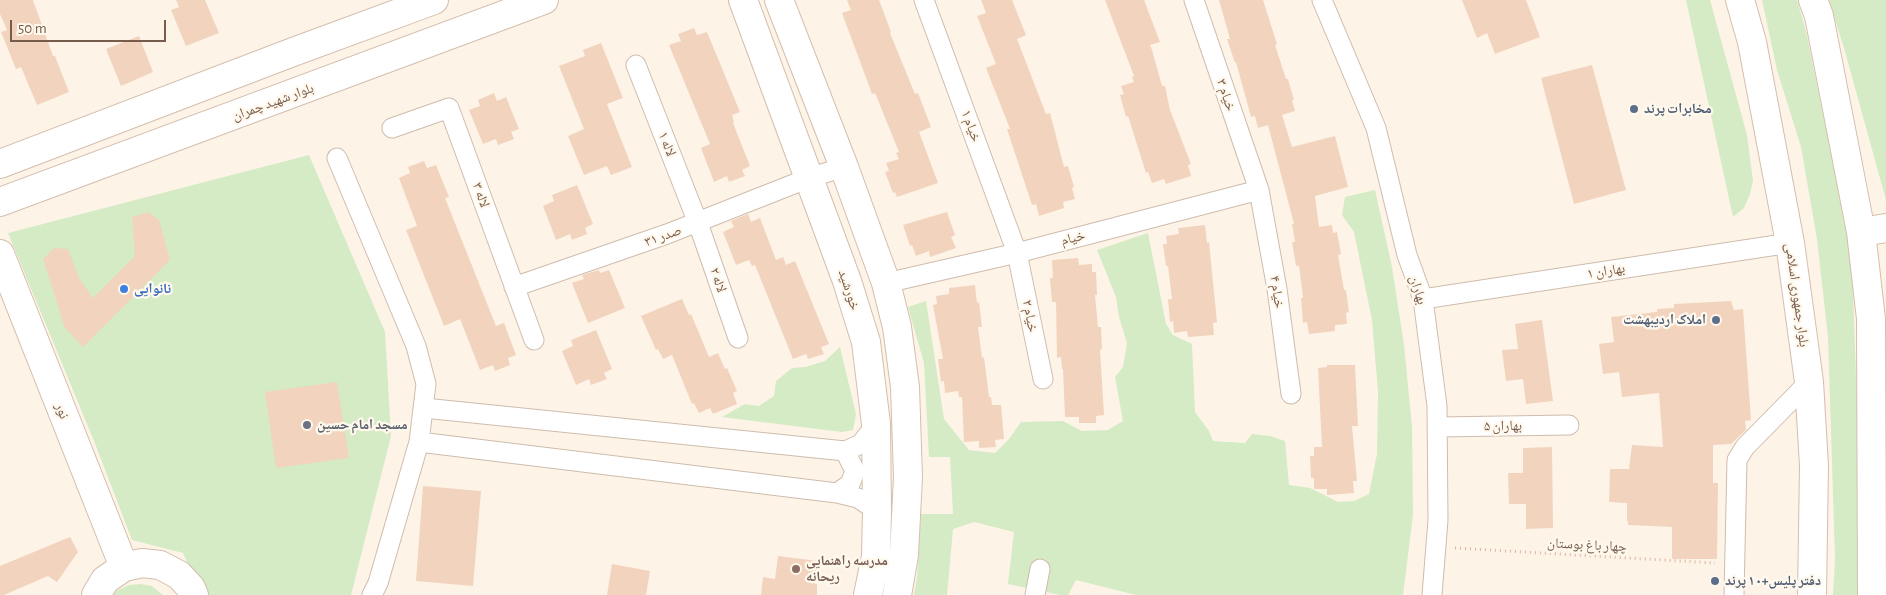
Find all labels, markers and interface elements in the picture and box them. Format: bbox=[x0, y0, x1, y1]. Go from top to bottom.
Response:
scale bar bbox=[12, 10, 169, 42]
text: 50 m bbox=[18, 21, 47, 36]
street label: خیام ۳ bbox=[1213, 77, 1239, 113]
street label: بلوار شهید چمران bbox=[230, 80, 316, 124]
place label: مخابرات پرند bbox=[1644, 101, 1712, 117]
marker: مخابرات پرند bbox=[1628, 103, 1640, 115]
street label: خیام ۱ bbox=[957, 108, 985, 144]
street label: لاله ۱ bbox=[655, 129, 679, 159]
street label: لاله ۳ bbox=[469, 180, 493, 210]
street label: صدر ۳۱ bbox=[642, 222, 684, 250]
street label: خیام bbox=[1059, 227, 1087, 249]
street label: بلوار جمهوری اسلامی bbox=[1781, 242, 1813, 348]
street label: بهاران ۱ bbox=[1586, 260, 1626, 282]
street label: لاله ۲ bbox=[706, 265, 730, 295]
street label: خورشید bbox=[835, 268, 863, 312]
street label: بهاران bbox=[1406, 273, 1430, 307]
street label: خیام ۴ bbox=[1266, 274, 1288, 310]
place label: نانوایی bbox=[134, 281, 171, 297]
marker: نانوایی bbox=[118, 283, 130, 295]
street label: خیام ۲ bbox=[1019, 298, 1041, 334]
place label: املاک اردیبهشت bbox=[1623, 312, 1706, 328]
marker: املاک اردیبهشت bbox=[1710, 314, 1722, 326]
street label: نور bbox=[51, 401, 73, 421]
place label: مسجد امام‌ حسین bbox=[317, 417, 408, 433]
street label: بهاران ۵ bbox=[1484, 417, 1522, 435]
marker: مسجد امام‌ حسین bbox=[301, 419, 313, 431]
street label: چهار باغ بوستان bbox=[1547, 535, 1627, 555]
place label: مدرسه راهنمایی ریحانه bbox=[806, 553, 888, 586]
marker: مدرسه راهنمایی ریحانه bbox=[790, 563, 802, 575]
place label: دفتر پلیس+۱۰ پرند bbox=[1725, 573, 1821, 589]
marker: دفتر پلیس+۱۰ پرند bbox=[1709, 575, 1721, 587]

